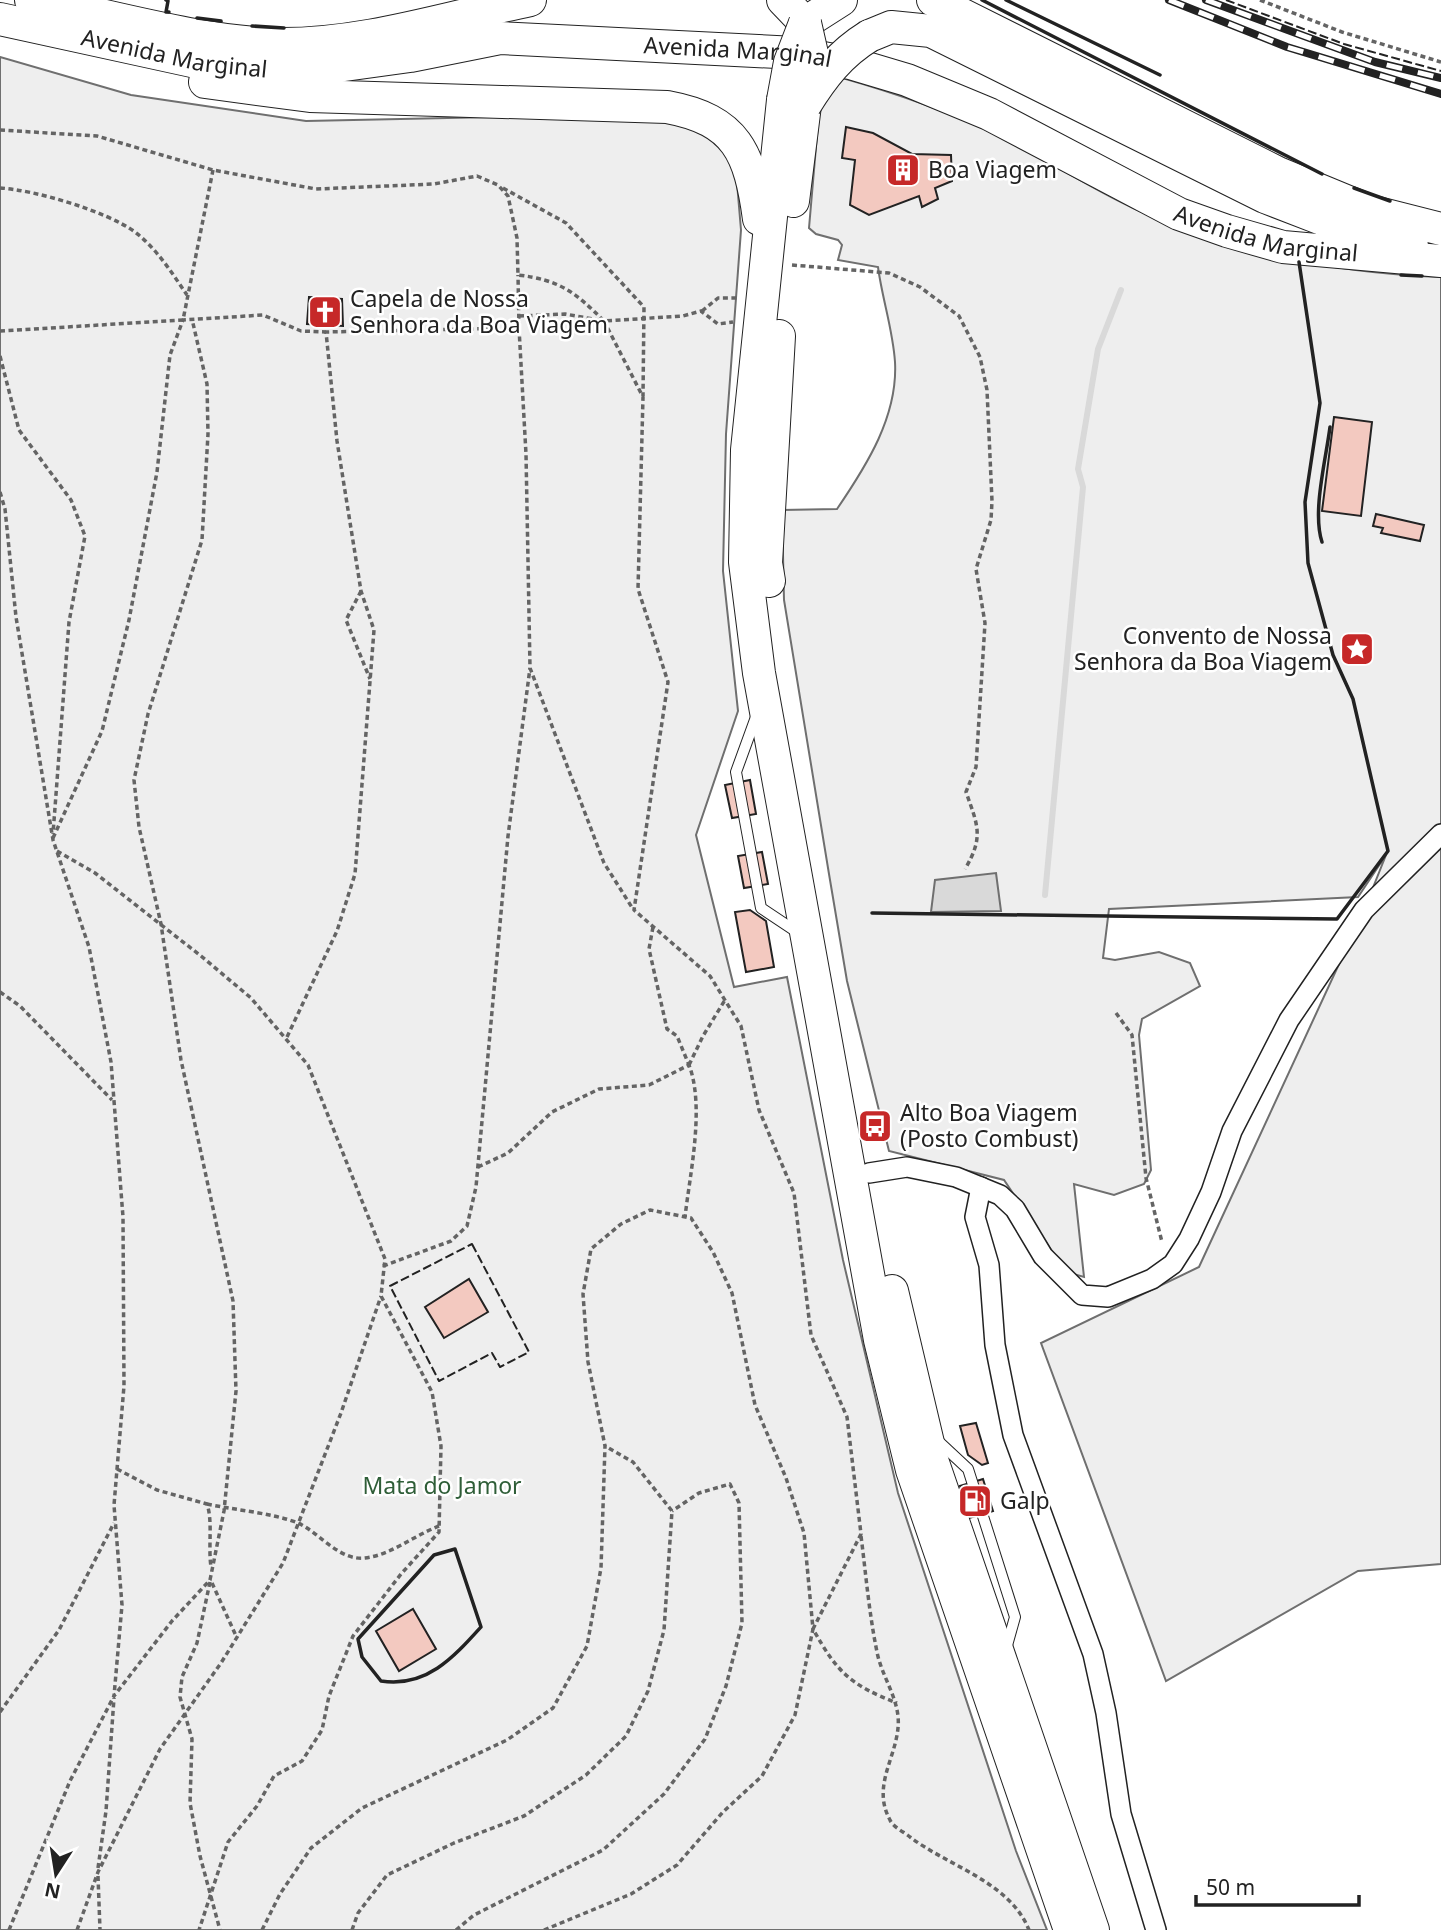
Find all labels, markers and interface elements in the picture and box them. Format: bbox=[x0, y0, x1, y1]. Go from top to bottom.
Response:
street label: Avenida Marginal bbox=[78, 20, 269, 85]
street label: Avenida Marginal bbox=[643, 28, 835, 74]
building icon: Boa Viagem bbox=[884, 151, 922, 189]
place label: Boa Viagem bbox=[928, 153, 1057, 185]
street label: Avenida Marginal bbox=[1170, 197, 1359, 269]
place label: Capela de Nossa Senhora da Boa Viagem bbox=[350, 282, 608, 340]
church icon: Capela de Nossa Senhora da Boa Viagem bbox=[306, 293, 344, 331]
place label: Convento de Nossa Senhora da Boa Viagem bbox=[1074, 619, 1332, 677]
place icon: Convento de Nossa Senhora da Boa Viagem bbox=[1338, 630, 1376, 668]
place label: Alto Boa Viagem (Posto Combust) bbox=[900, 1096, 1078, 1154]
bus stop icon: Alto Boa Viagem (Posto Combust) bbox=[856, 1107, 894, 1145]
park label: Mata do Jamor bbox=[362, 1469, 522, 1501]
fuel station icon: Galp bbox=[956, 1482, 994, 1520]
place label: Galp bbox=[1000, 1484, 1050, 1516]
north arrow bbox=[21, 1839, 91, 1909]
scale bar bbox=[1196, 1864, 1359, 1908]
text: 50 m bbox=[1206, 1873, 1255, 1901]
text: N bbox=[42, 1876, 63, 1905]

